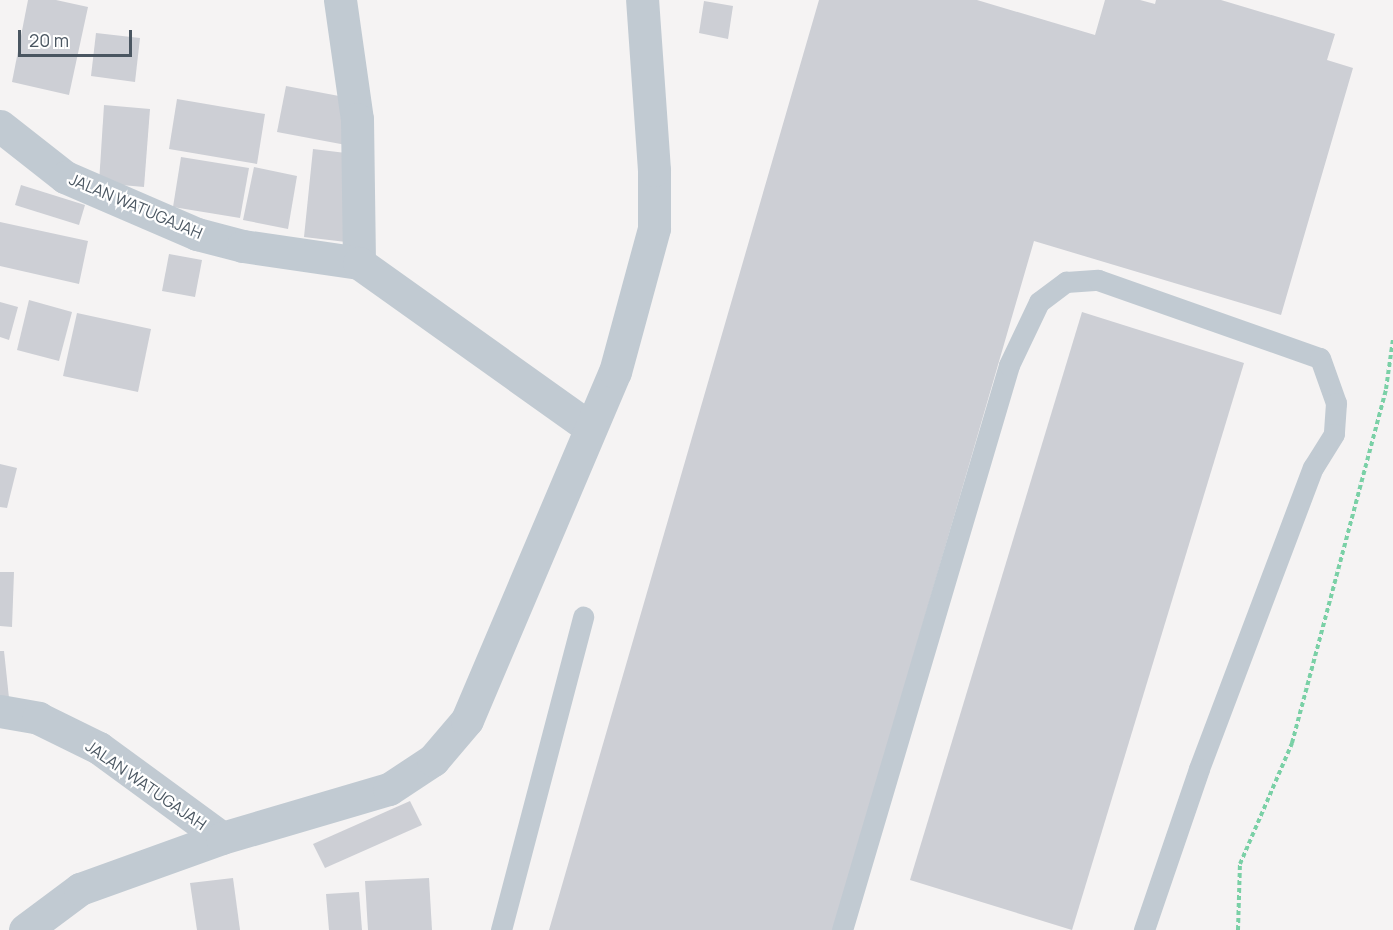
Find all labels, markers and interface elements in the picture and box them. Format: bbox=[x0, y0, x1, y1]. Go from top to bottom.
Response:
scale bar bbox=[21, 18, 135, 56]
text: 20 m bbox=[29, 28, 69, 52]
street label: JALAN WATUGAJAH bbox=[67, 169, 205, 243]
street label: JALAN WATUGAJAH bbox=[82, 736, 210, 834]

